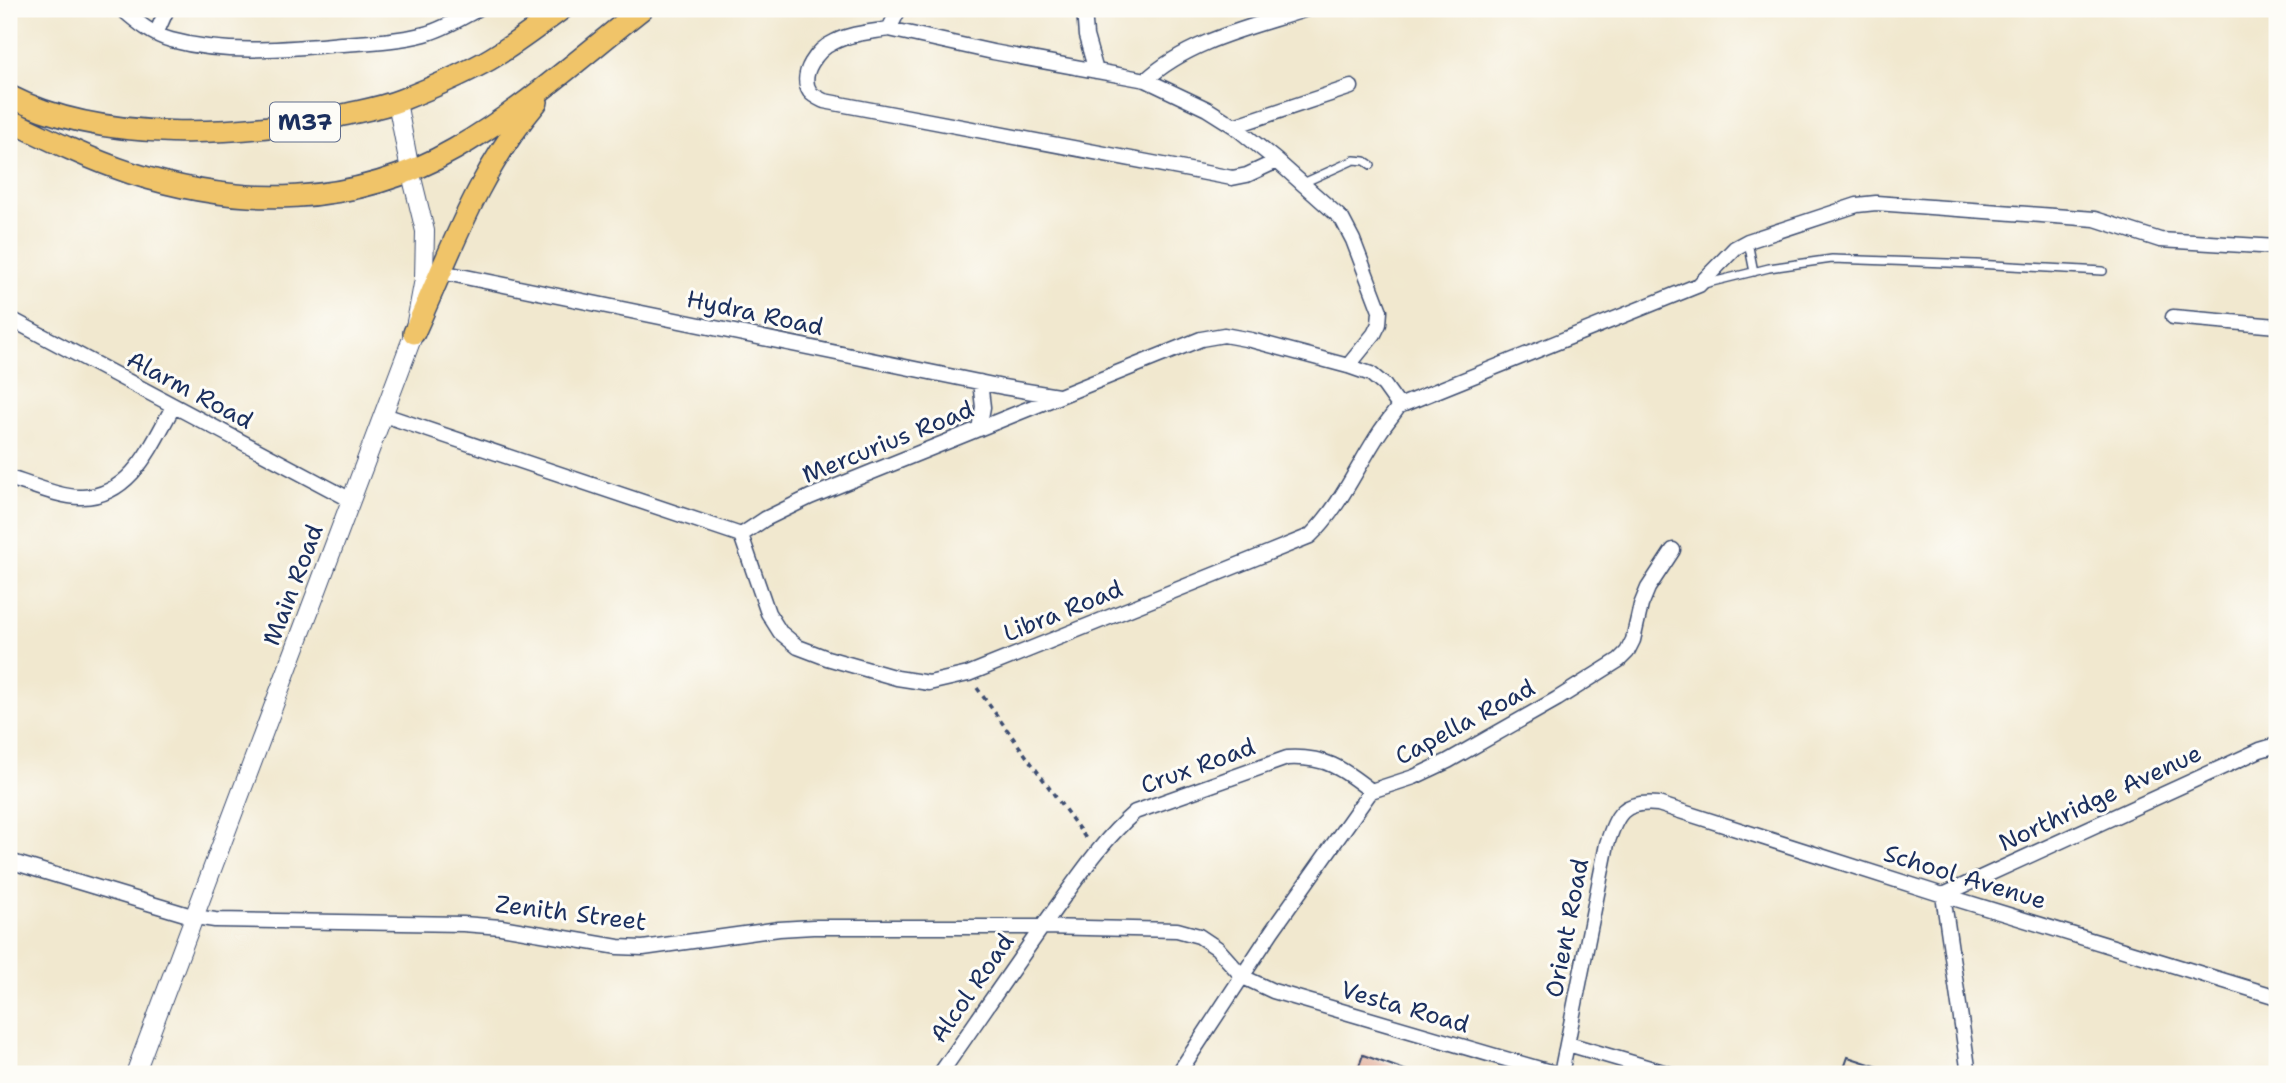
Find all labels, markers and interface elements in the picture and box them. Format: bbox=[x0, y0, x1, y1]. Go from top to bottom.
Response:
road number: M37 bbox=[270, 102, 340, 141]
street label: Hydra Road bbox=[684, 283, 826, 343]
street label: Alarm Road bbox=[121, 343, 259, 437]
street label: Mercurius Road bbox=[798, 393, 978, 491]
street label: Main Road bbox=[255, 520, 331, 650]
street label: Libra Road bbox=[999, 573, 1127, 649]
street label: Capella Road bbox=[1390, 672, 1540, 772]
street label: Crux Road bbox=[1136, 731, 1260, 801]
street label: Northridge Avenue bbox=[1993, 737, 2207, 859]
street label: School Avenue bbox=[1880, 837, 2050, 917]
street label: Orient Road bbox=[1538, 856, 1596, 1000]
street label: Zenith Street bbox=[494, 888, 648, 938]
street label: Alcol Road bbox=[923, 927, 1021, 1049]
street label: Vesta Road bbox=[1337, 973, 1473, 1041]

